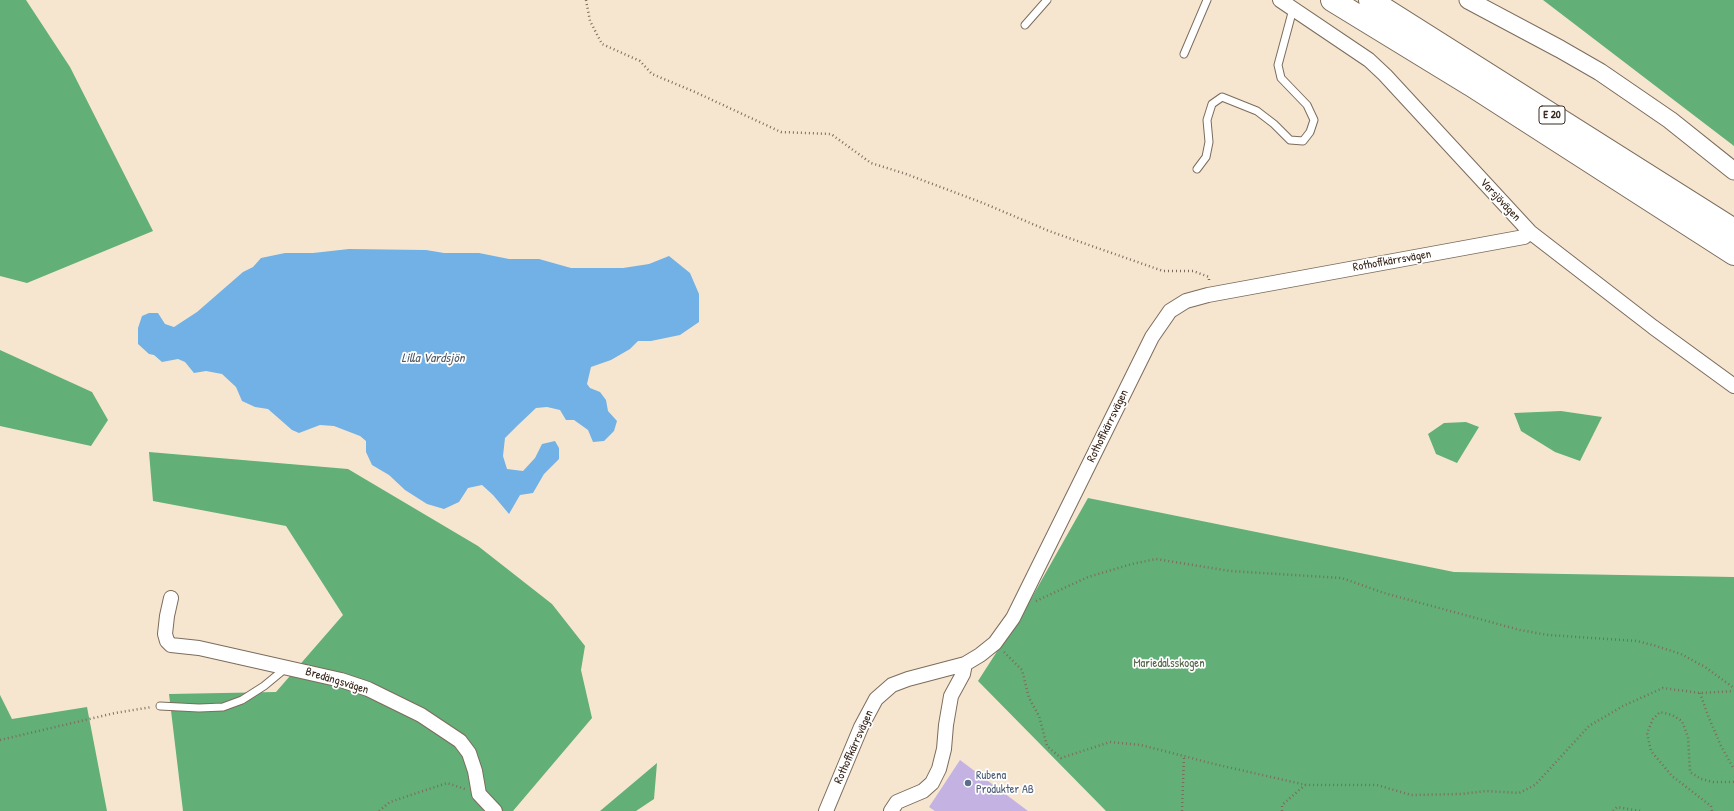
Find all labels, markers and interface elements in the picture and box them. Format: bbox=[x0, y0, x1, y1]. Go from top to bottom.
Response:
road number: E 20 bbox=[1539, 106, 1565, 124]
street label: Varsjövägen bbox=[1477, 176, 1523, 224]
street label: Rothoffkärrsvägen bbox=[1352, 247, 1432, 275]
water label: Lilla Vardsjön bbox=[401, 351, 465, 367]
street label: Rothoffkärrsvägen bbox=[1084, 387, 1132, 465]
park label: Mariedalsskogen bbox=[1133, 657, 1205, 671]
street label: Bredängsvägen bbox=[304, 665, 370, 697]
street label: Rothoffkärrsvägen bbox=[831, 708, 877, 786]
place label: Rubena Produkter AB bbox=[976, 769, 1034, 797]
marker: Rubena Produkter AB bbox=[963, 778, 973, 788]

